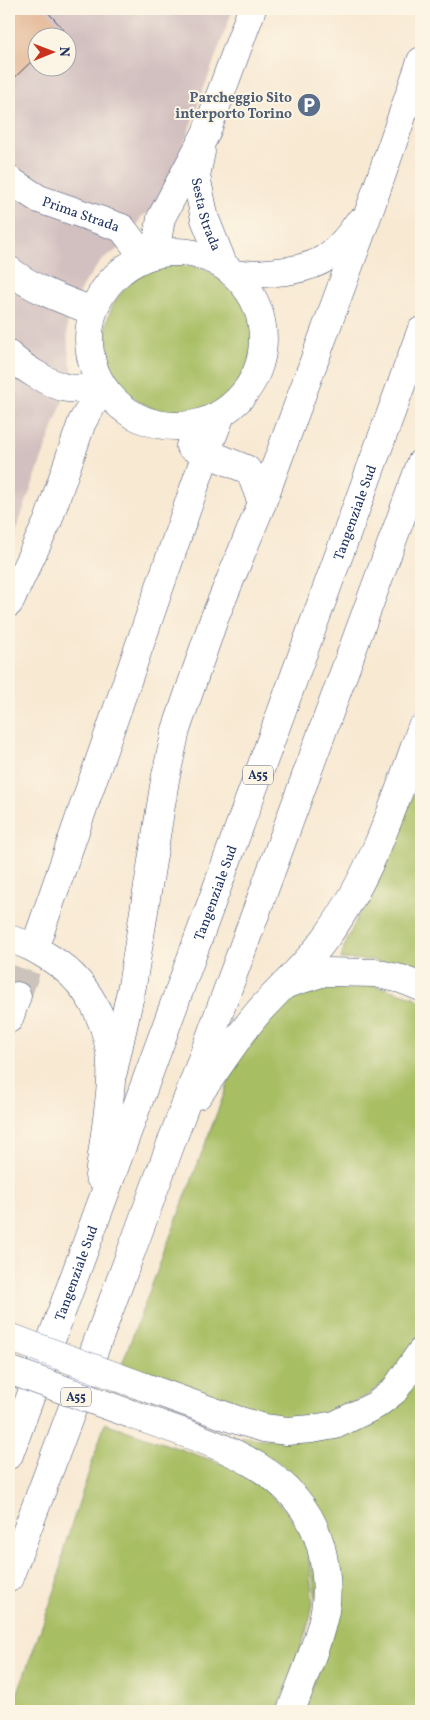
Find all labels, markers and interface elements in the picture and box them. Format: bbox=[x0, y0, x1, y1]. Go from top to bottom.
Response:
north arrow bbox=[28, 28, 78, 78]
text: N bbox=[54, 47, 73, 57]
place label: Parcheggio Sito interporto Torino bbox=[175, 89, 292, 124]
parking icon: Parcheggio Sito interporto Torino bbox=[296, 92, 322, 118]
street label: Sesta Strada bbox=[186, 176, 225, 254]
street label: Prima Strada bbox=[39, 193, 122, 237]
street label: Tangenziale Sud bbox=[330, 462, 382, 563]
road number: A55 bbox=[243, 766, 273, 784]
street label: Tangenziale Sud bbox=[190, 843, 243, 943]
street label: Tangenziale Sud bbox=[51, 1223, 103, 1324]
road number: A55 bbox=[61, 1388, 91, 1406]

